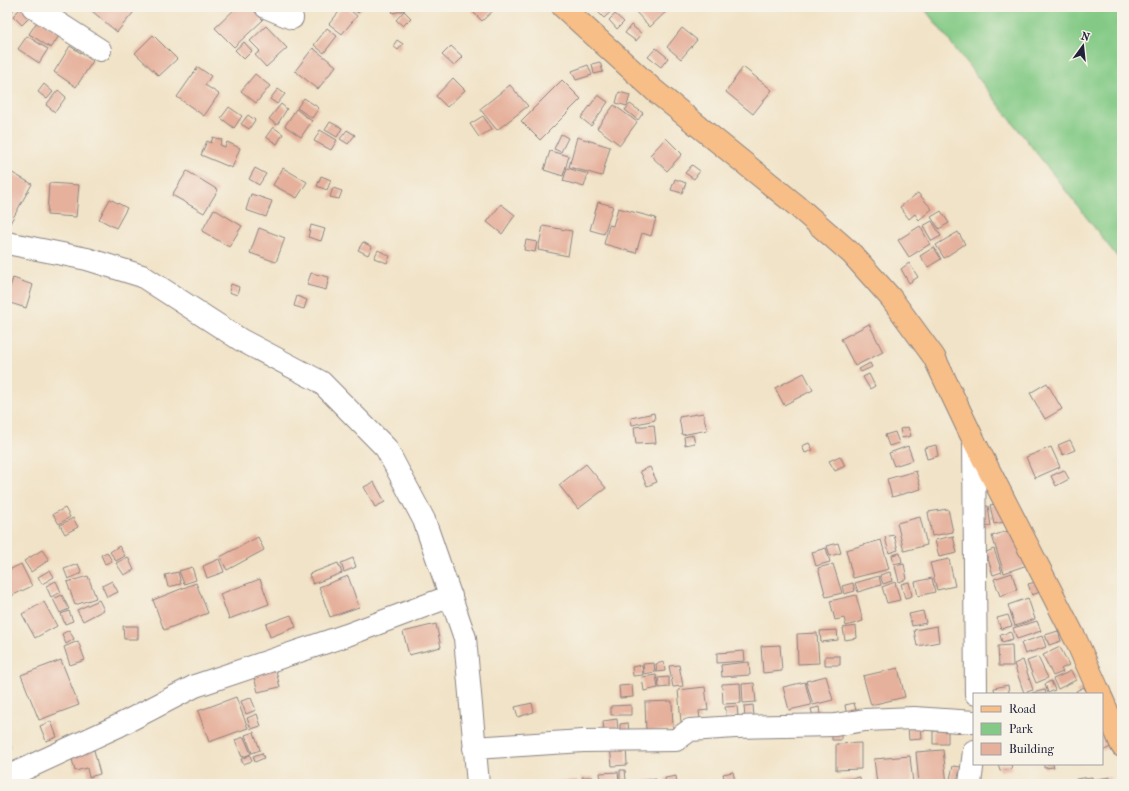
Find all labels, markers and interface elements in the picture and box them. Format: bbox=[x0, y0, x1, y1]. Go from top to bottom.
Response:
north arrow bbox=[1063, 26, 1103, 66]
text: N bbox=[1080, 29, 1092, 44]
legend bbox=[973, 693, 1103, 765]
text: Road bbox=[1009, 702, 1036, 716]
text: Park bbox=[1009, 722, 1034, 736]
text: Building bbox=[1009, 742, 1054, 756]

